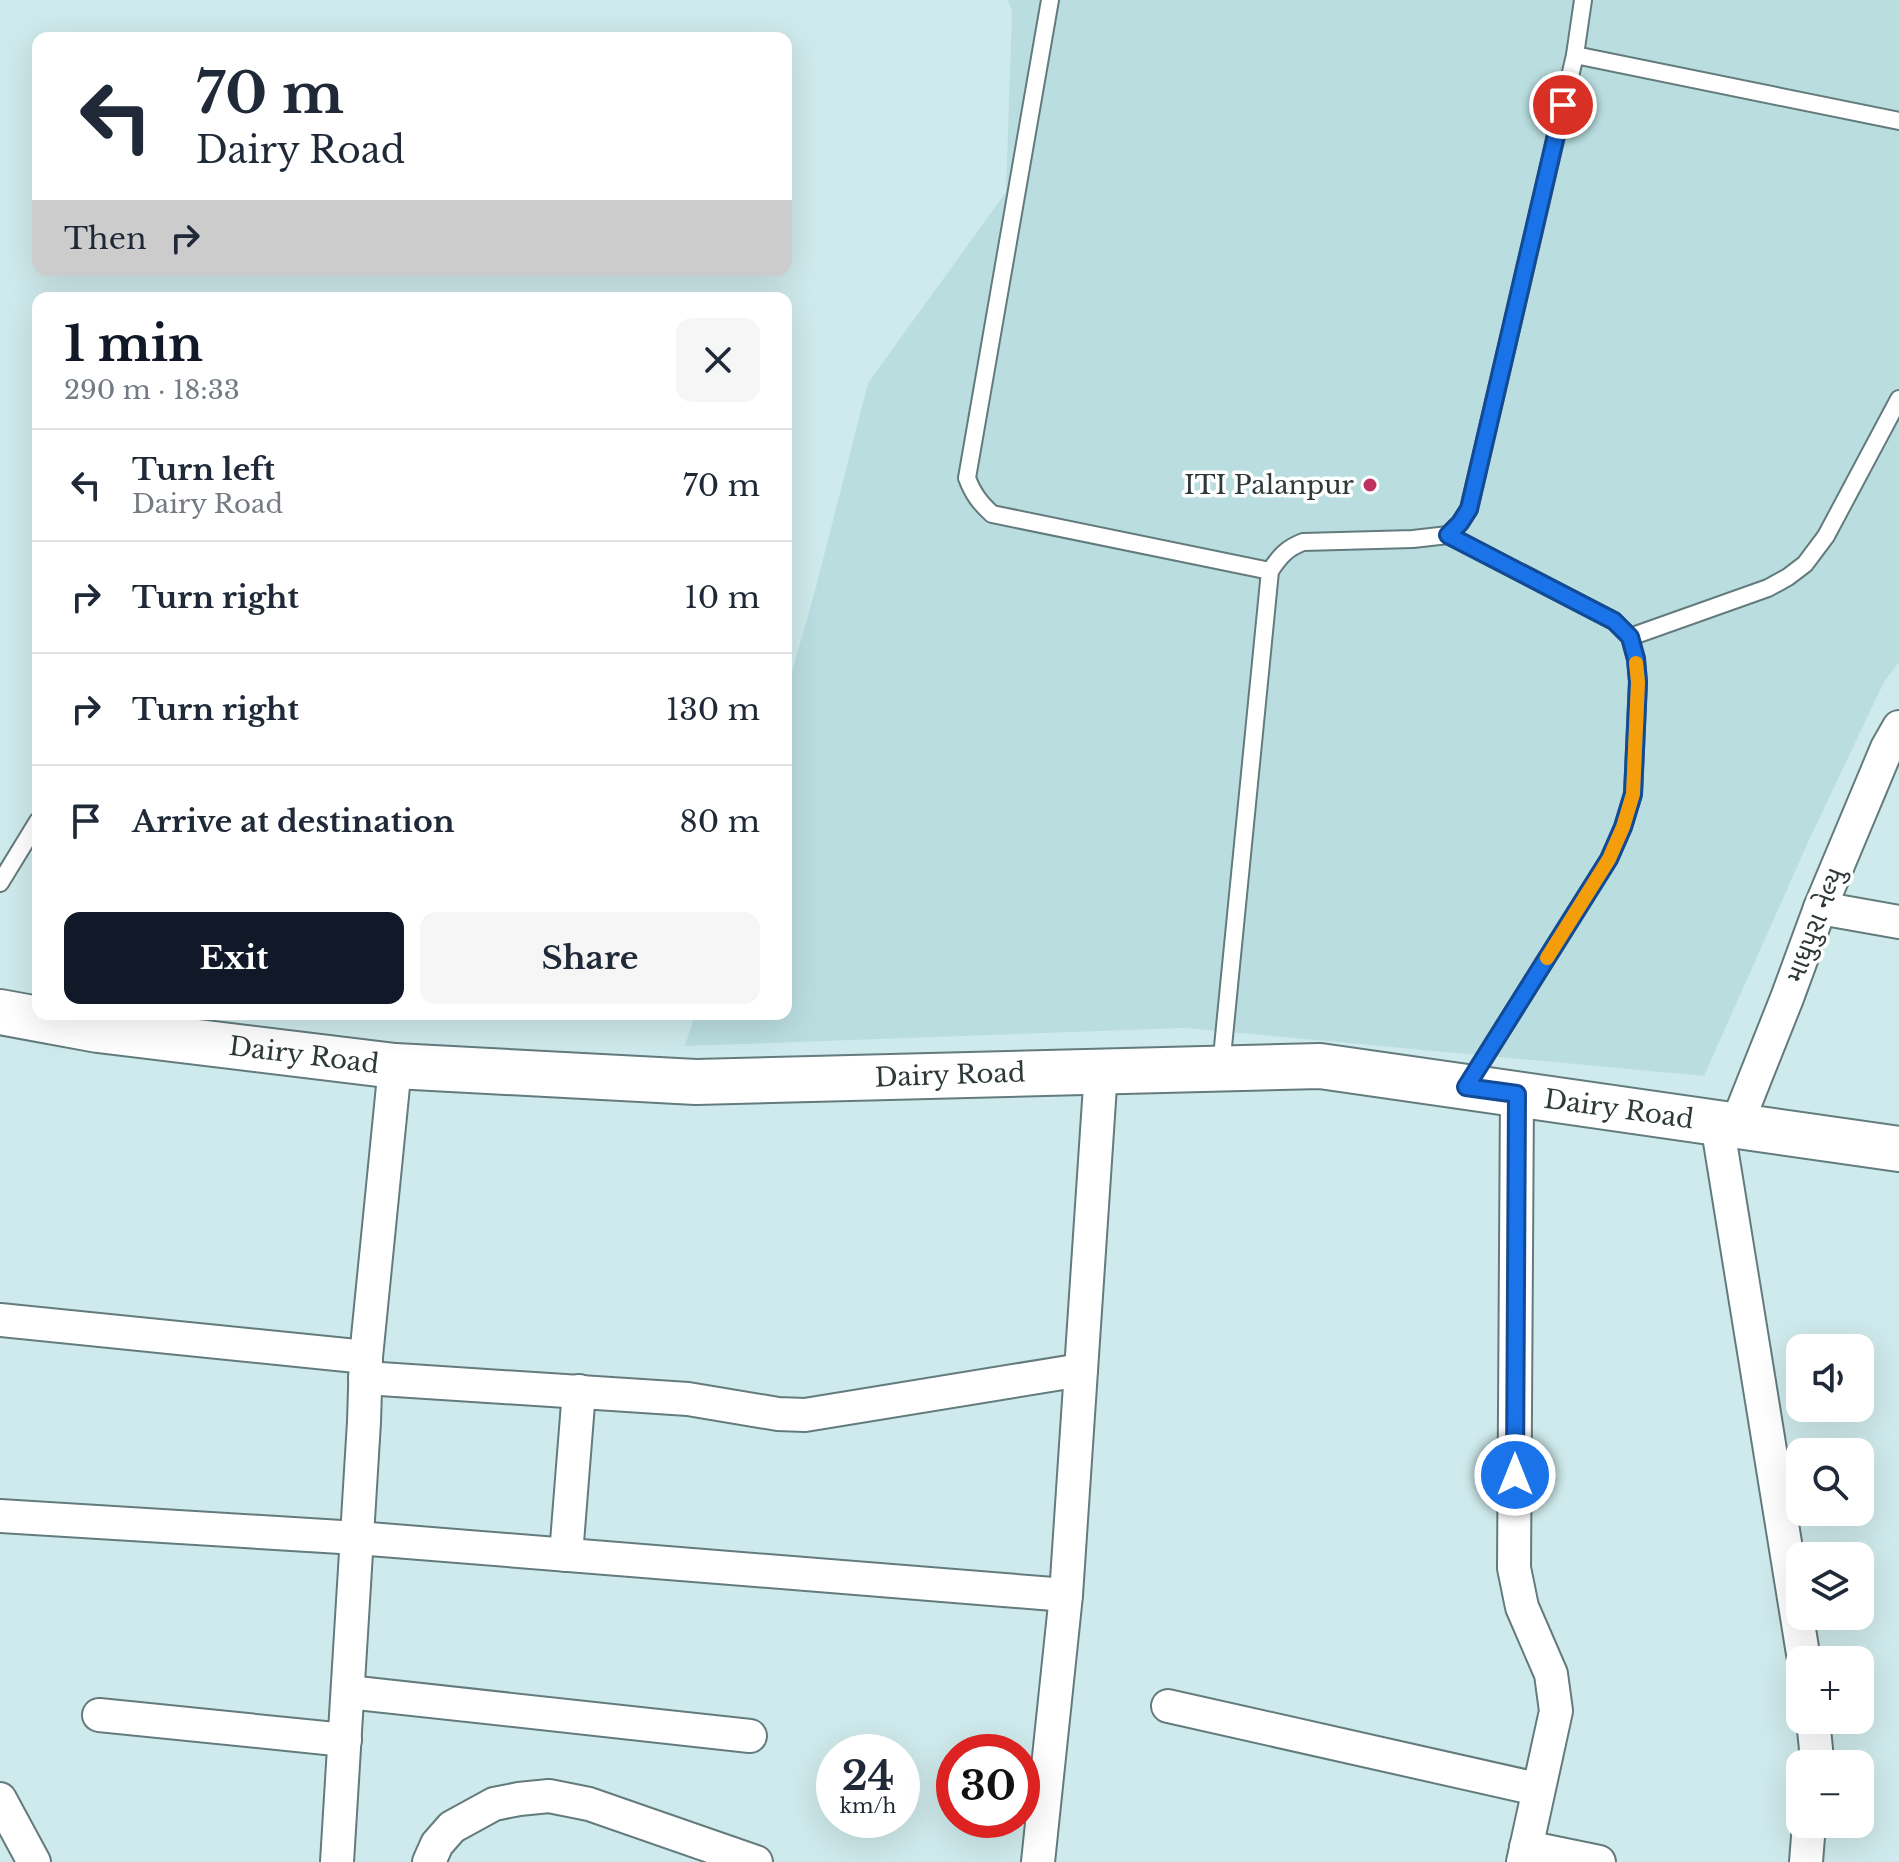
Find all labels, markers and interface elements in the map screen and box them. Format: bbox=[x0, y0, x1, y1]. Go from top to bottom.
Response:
text: 70 m bbox=[196, 59, 344, 128]
icon: left bbox=[64, 64, 168, 168]
pin bbox=[1529, 71, 1597, 139]
icon: arrive bbox=[1541, 83, 1585, 127]
text: Dairy Road bbox=[196, 128, 405, 173]
icon: right bbox=[163, 216, 207, 260]
text: Then bbox=[64, 220, 147, 257]
text: 1 min bbox=[64, 314, 203, 374]
button: close bbox=[676, 318, 760, 402]
text: 290 m · 18:33 bbox=[64, 374, 240, 406]
text: Turn left bbox=[132, 451, 275, 488]
icon: left bbox=[64, 463, 108, 507]
text: 70 m bbox=[683, 467, 760, 504]
place label: ITI Palanpur bbox=[1184, 469, 1355, 501]
marker: ITI Palanpur bbox=[1361, 476, 1379, 494]
text: Dairy Road bbox=[132, 488, 283, 520]
icon: right bbox=[64, 575, 108, 619]
text: Turn right bbox=[132, 579, 299, 616]
text: 10 m bbox=[684, 579, 760, 616]
icon: right bbox=[64, 687, 108, 731]
text: Turn right bbox=[132, 691, 299, 728]
text: 130 m bbox=[666, 691, 760, 728]
icon: arrive bbox=[64, 799, 108, 843]
text: Arrive at destination bbox=[132, 803, 455, 840]
text: 80 m bbox=[680, 803, 760, 840]
street label: માધુપુરા નેલ્યુ bbox=[1778, 862, 1852, 987]
button: Exit bbox=[64, 912, 404, 1004]
button: Share bbox=[420, 912, 760, 1004]
street label: Dairy Road bbox=[227, 1030, 381, 1080]
street label: Dairy Road bbox=[874, 1056, 1026, 1094]
street label: Dairy Road bbox=[1542, 1083, 1696, 1135]
map controls bbox=[1786, 1334, 1874, 1838]
button: sound bbox=[1786, 1334, 1874, 1422]
position arrow bbox=[1473, 1433, 1557, 1517]
button: search bbox=[1786, 1438, 1874, 1526]
button: layers bbox=[1786, 1542, 1874, 1630]
button: + bbox=[1786, 1646, 1874, 1734]
speed limit sign: 30 bbox=[936, 1734, 1040, 1838]
button: − bbox=[1786, 1750, 1874, 1838]
text: 24 bbox=[842, 1751, 894, 1801]
text: km/h bbox=[840, 1794, 896, 1818]

